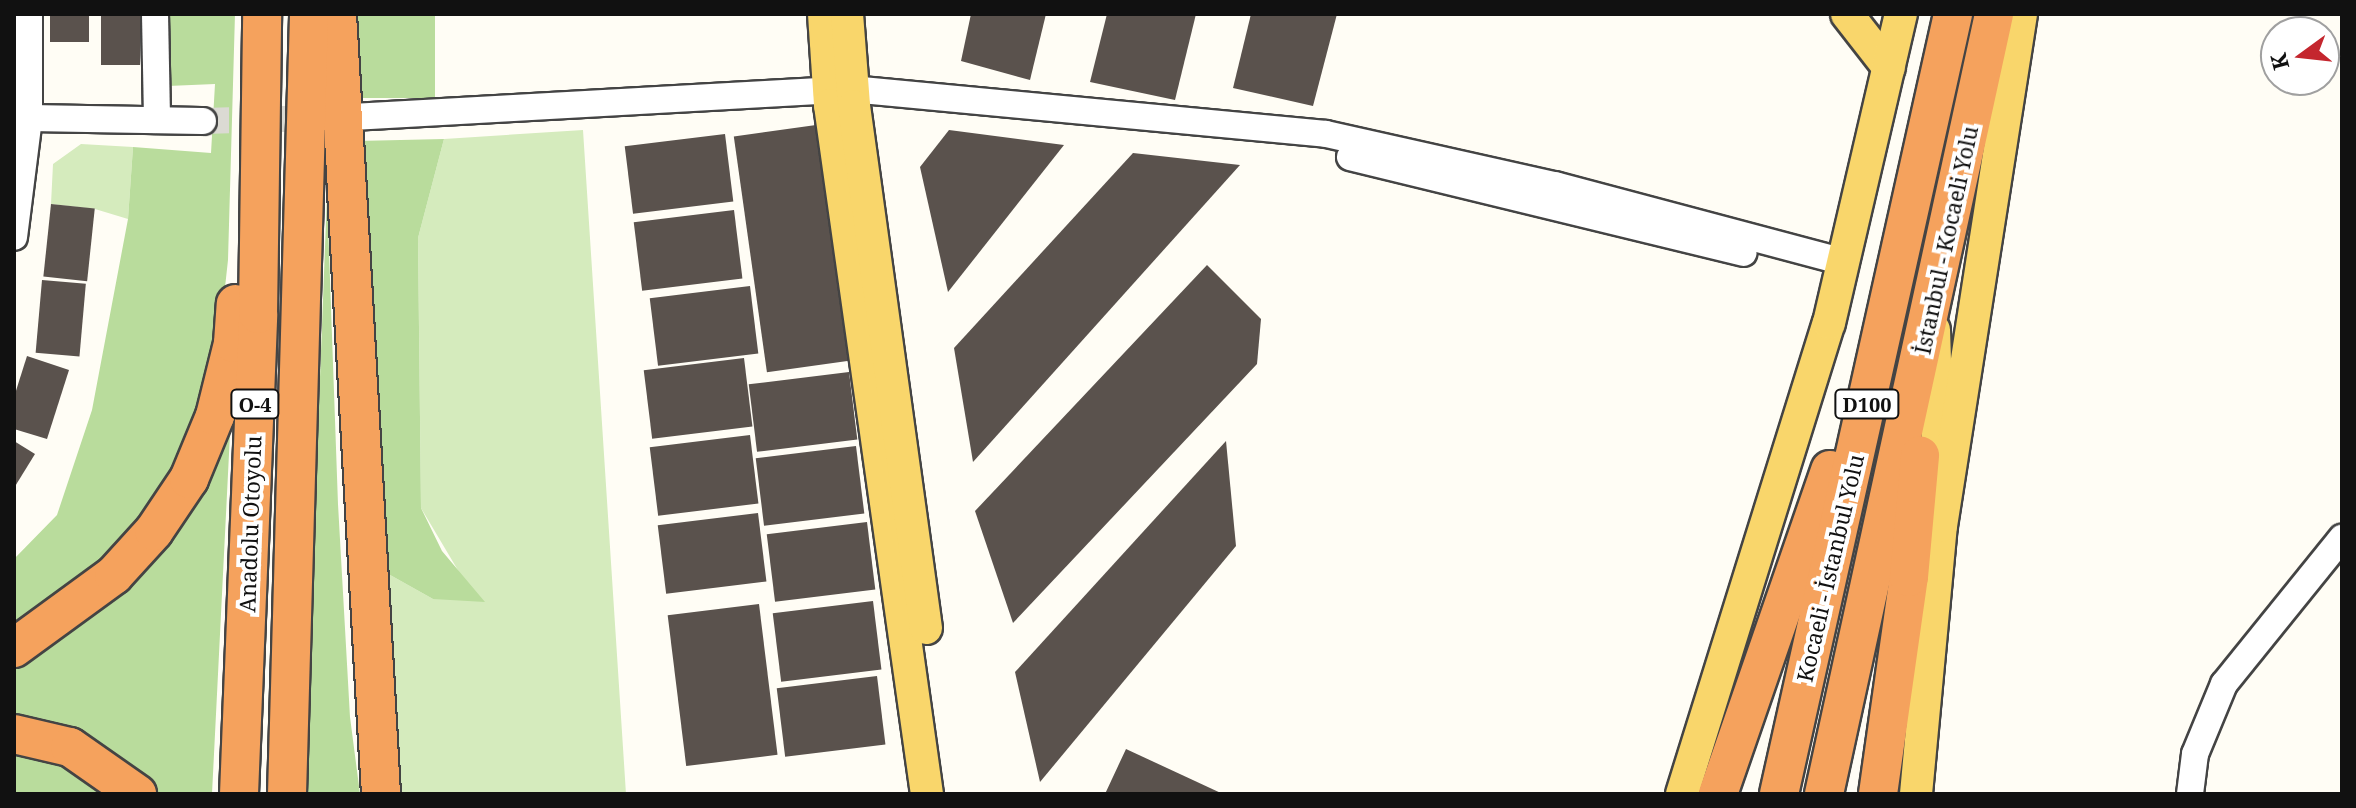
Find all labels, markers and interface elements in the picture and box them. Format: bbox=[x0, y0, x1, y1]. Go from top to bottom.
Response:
north arrow bbox=[2260, 16, 2340, 96]
text: K bbox=[2262, 50, 2295, 73]
street label: İstanbul - Kocaeli Yolu bbox=[1909, 123, 1983, 357]
road number: O-4 bbox=[229, 388, 281, 420]
road number: D100 bbox=[1833, 388, 1901, 420]
street label: Anadolu Otoyolu bbox=[234, 435, 266, 613]
street label: Kocaeli - İstanbul Yolu bbox=[1791, 452, 1869, 684]

